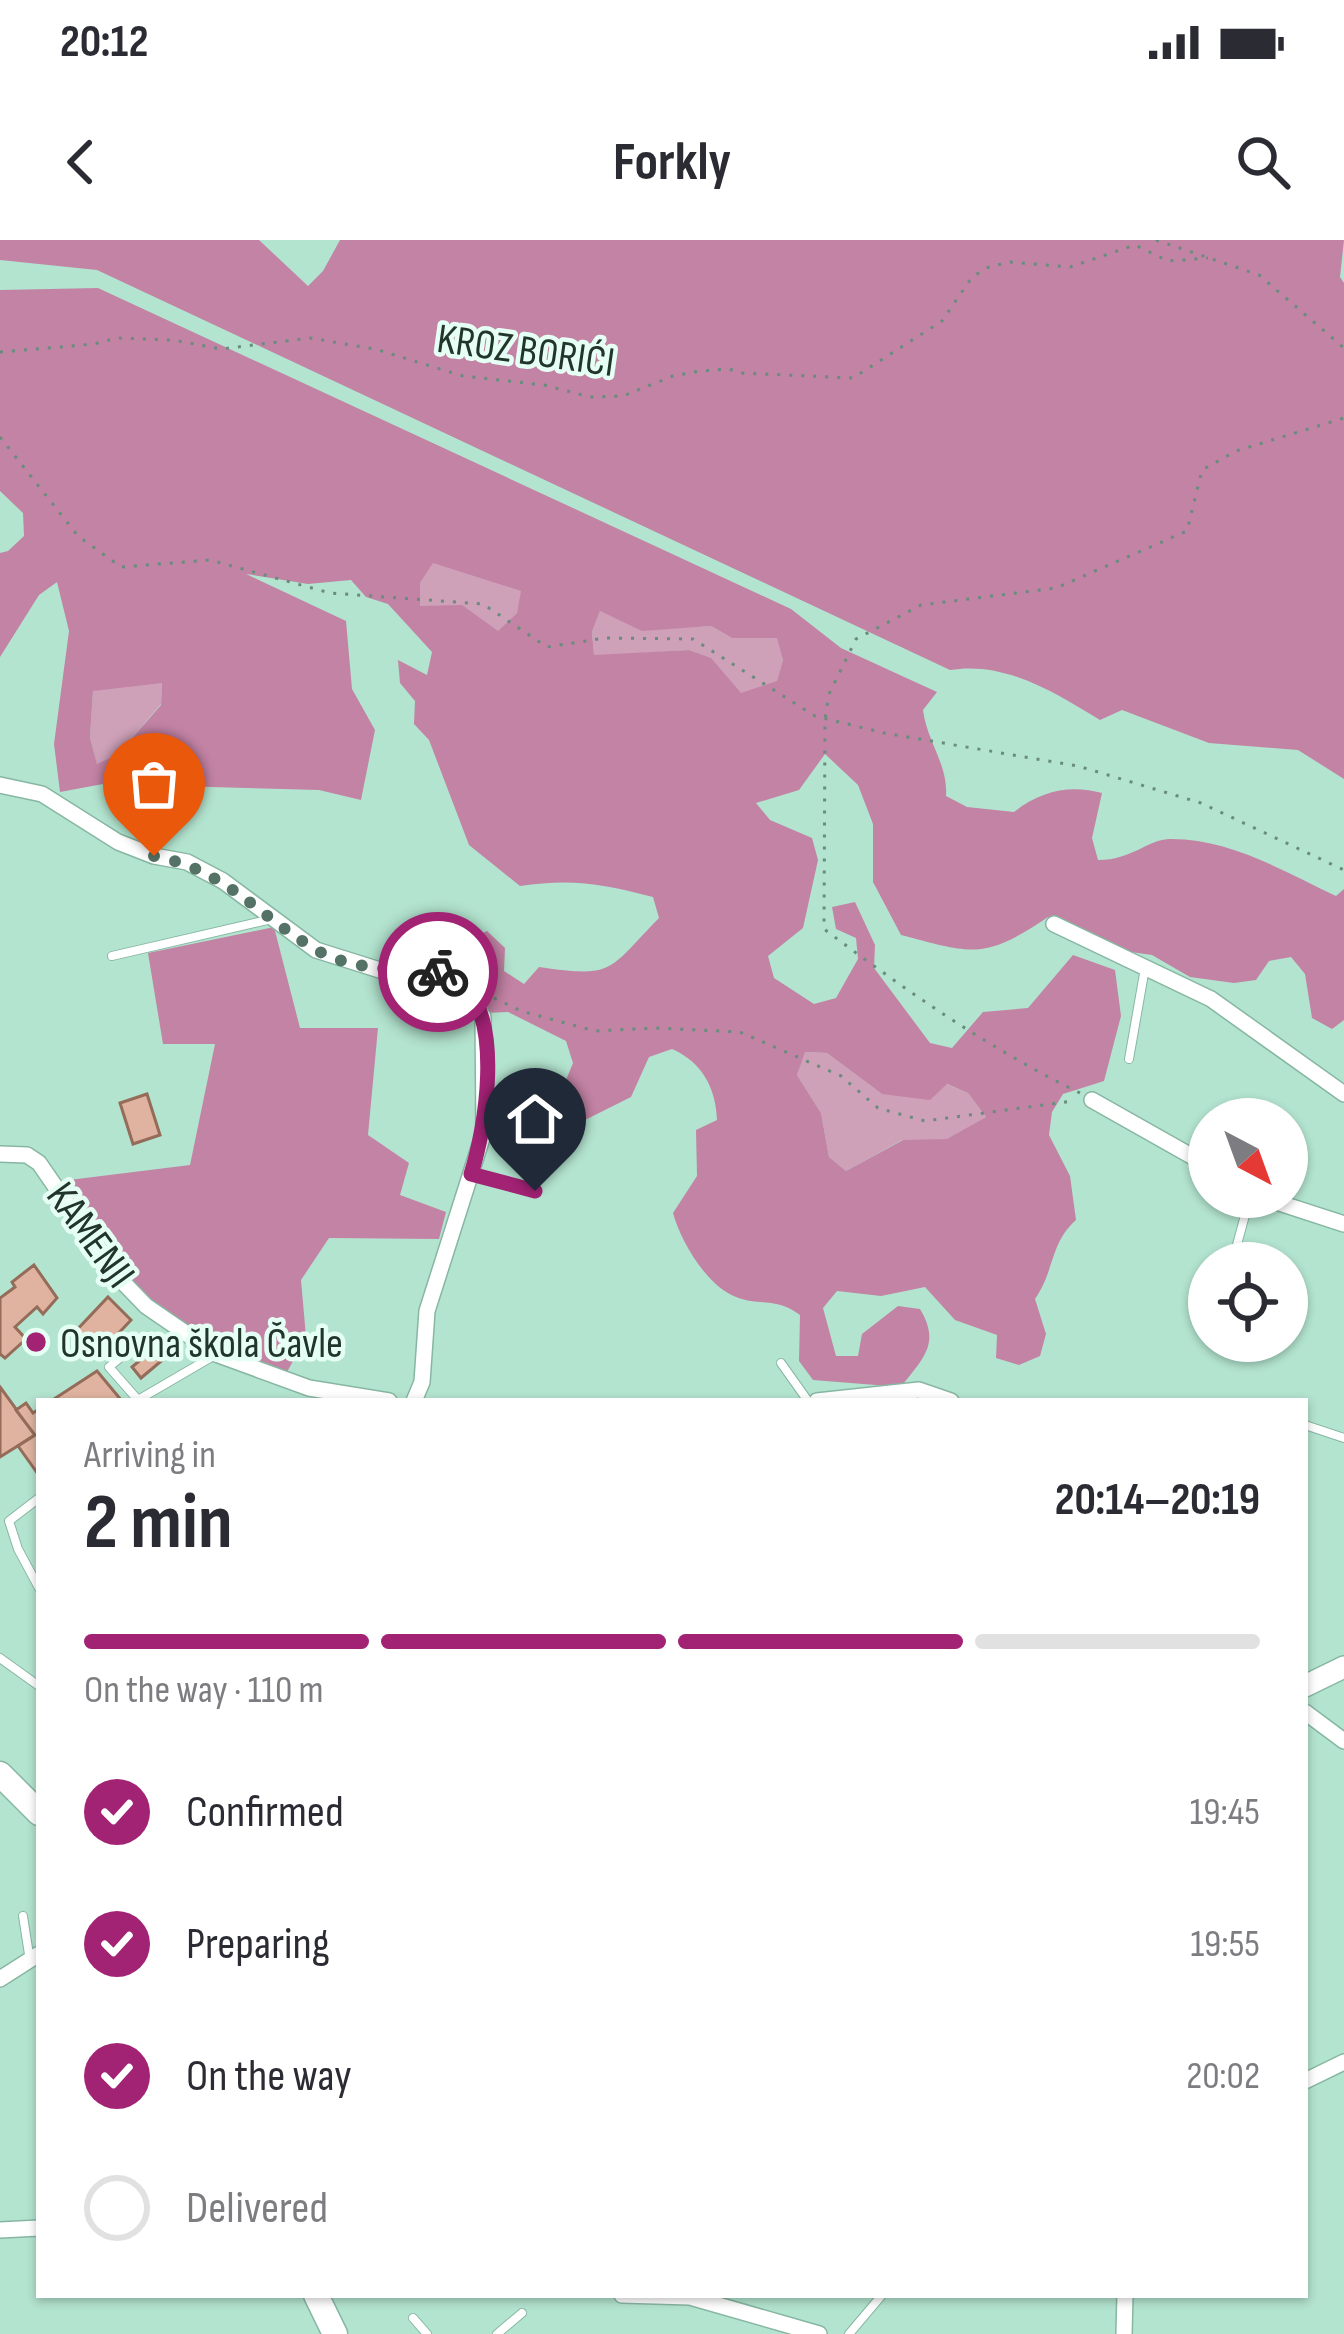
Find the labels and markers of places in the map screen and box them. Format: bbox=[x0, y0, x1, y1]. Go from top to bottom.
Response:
pin bbox=[103, 733, 205, 856]
pin bbox=[484, 1068, 586, 1191]
place label: Osnovna škola Čavle bbox=[60, 1319, 343, 1370]
marker: Osnovna škola Čavle bbox=[23, 1329, 49, 1355]

